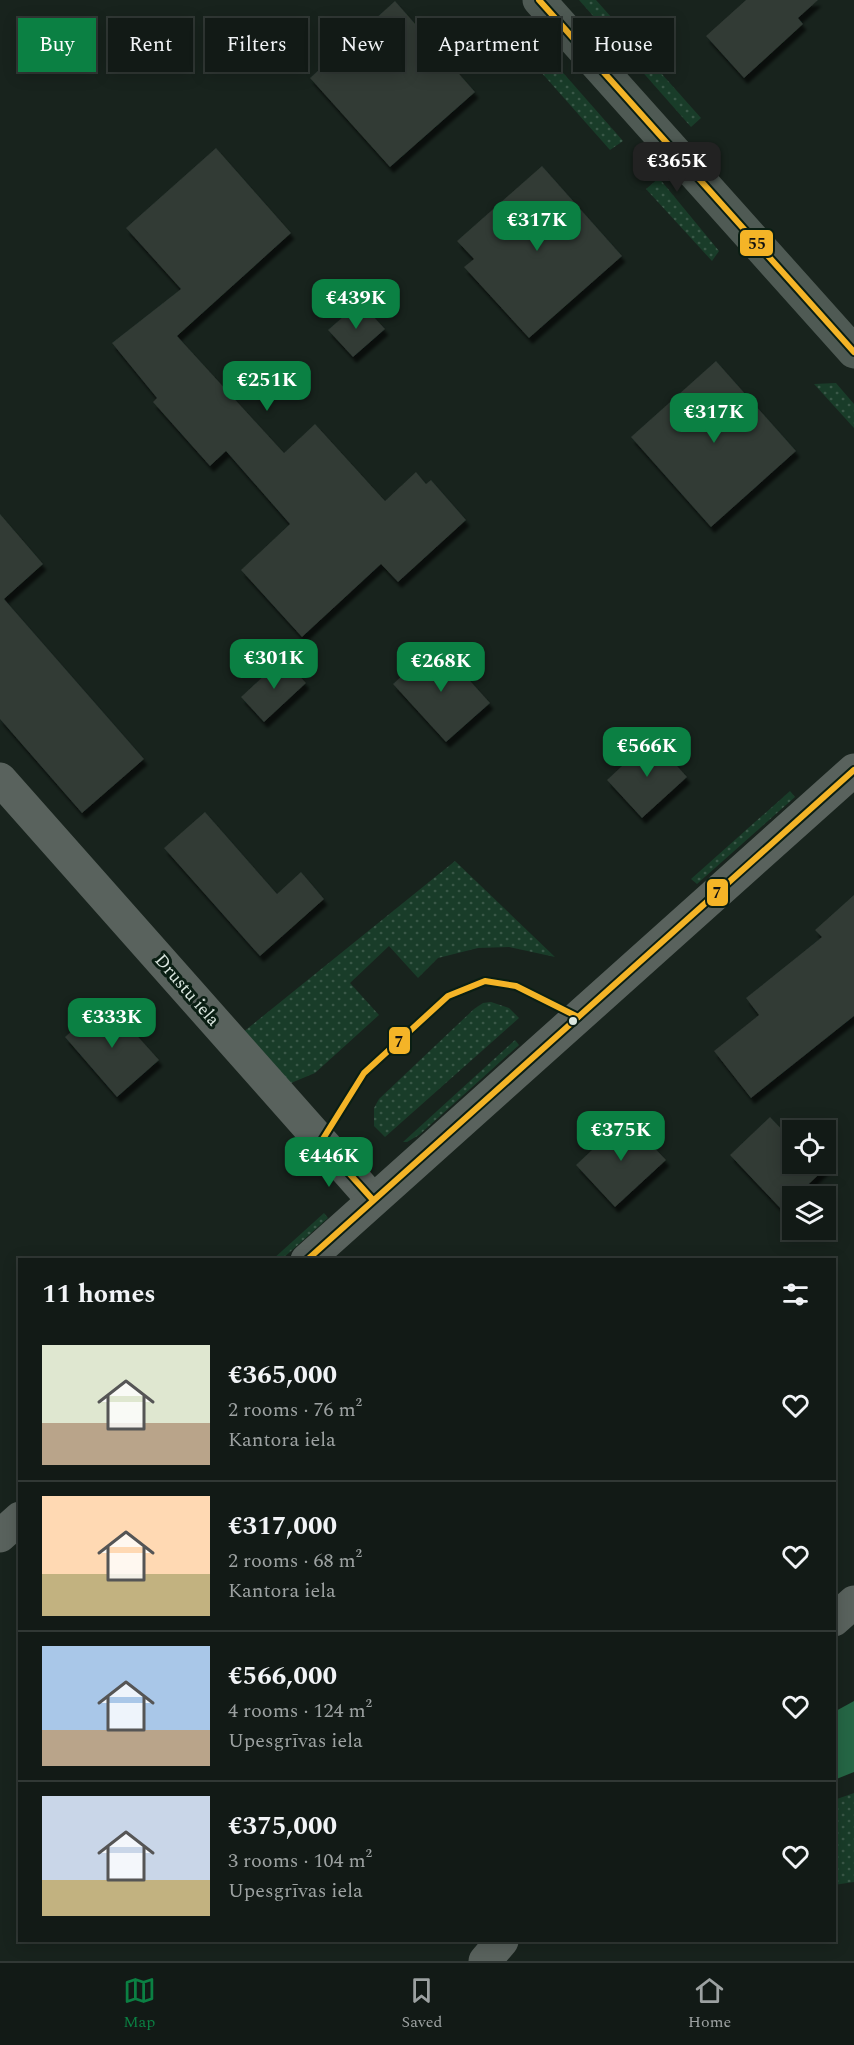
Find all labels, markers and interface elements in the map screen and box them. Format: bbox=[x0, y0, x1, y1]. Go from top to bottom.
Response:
chip: Buy bbox=[18, 18, 96, 72]
chip: Rent bbox=[108, 18, 193, 72]
chip: Filters bbox=[205, 18, 308, 72]
chip: New bbox=[320, 18, 405, 72]
chip: Apartment bbox=[417, 18, 561, 72]
chip: House bbox=[573, 18, 674, 72]
pin: €365K bbox=[635, 142, 719, 193]
text: €365K bbox=[647, 146, 707, 176]
pin: €317K bbox=[495, 201, 579, 252]
text: €317K bbox=[507, 205, 567, 235]
line badge: 55 bbox=[739, 229, 774, 257]
text: 55 bbox=[748, 232, 766, 256]
pin: €439K bbox=[314, 279, 398, 330]
text: €439K bbox=[326, 283, 386, 313]
pin: €251K bbox=[225, 361, 309, 412]
text: €251K bbox=[237, 365, 297, 395]
pin: €317K bbox=[672, 393, 756, 444]
text: €317K bbox=[684, 397, 744, 427]
pin: €301K bbox=[232, 639, 316, 690]
pin: €268K bbox=[399, 642, 483, 693]
text: €301K bbox=[244, 643, 304, 673]
text: €268K bbox=[411, 646, 471, 676]
pin: €566K bbox=[605, 727, 689, 778]
text: €566K bbox=[617, 731, 677, 761]
line badge: 7 bbox=[706, 878, 729, 907]
text: 7 bbox=[713, 881, 722, 905]
street label: Drustu iela bbox=[148, 948, 226, 1032]
pin: €333K bbox=[70, 998, 154, 1049]
text: €333K bbox=[82, 1002, 142, 1032]
unlabelled marker bbox=[567, 1015, 579, 1027]
line badge: 7 bbox=[388, 1026, 411, 1055]
text: 7 bbox=[395, 1030, 404, 1054]
pin: €375K bbox=[579, 1111, 663, 1162]
text: €375K bbox=[591, 1115, 651, 1145]
map controls bbox=[782, 1120, 836, 1240]
button: locate bbox=[782, 1120, 836, 1174]
pin: €446K bbox=[287, 1137, 371, 1188]
text: €446K bbox=[299, 1141, 359, 1171]
button: layers bbox=[782, 1186, 836, 1240]
text: 11 homes bbox=[42, 1274, 156, 1314]
icon: filters bbox=[779, 1278, 812, 1311]
text: €365,000 bbox=[228, 1355, 337, 1395]
icon: home bbox=[90, 1369, 162, 1441]
icon: heart bbox=[779, 1389, 812, 1422]
text: 2 rooms · 76 m² bbox=[228, 1395, 362, 1425]
text: Kantora iela bbox=[228, 1425, 336, 1455]
text: €317,000 bbox=[228, 1506, 337, 1546]
icon: home bbox=[90, 1520, 162, 1592]
icon: heart bbox=[779, 1540, 812, 1573]
text: 2 rooms · 68 m² bbox=[228, 1546, 362, 1576]
text: Kantora iela bbox=[228, 1576, 336, 1606]
text: €566,000 bbox=[228, 1656, 337, 1696]
icon: home bbox=[90, 1670, 162, 1742]
icon: heart bbox=[779, 1690, 812, 1723]
text: 4 rooms · 124 m² bbox=[228, 1696, 372, 1726]
text: Upesgrīvas iela bbox=[228, 1726, 363, 1756]
text: €375,000 bbox=[228, 1806, 337, 1846]
icon: home bbox=[90, 1820, 162, 1892]
icon: heart bbox=[779, 1840, 812, 1873]
text: 3 rooms · 104 m² bbox=[228, 1846, 372, 1876]
text: Upesgrīvas iela bbox=[228, 1876, 363, 1906]
tab: Map bbox=[123, 1974, 156, 2034]
tab: Saved bbox=[401, 1974, 442, 2034]
tab: Home bbox=[688, 1974, 731, 2034]

